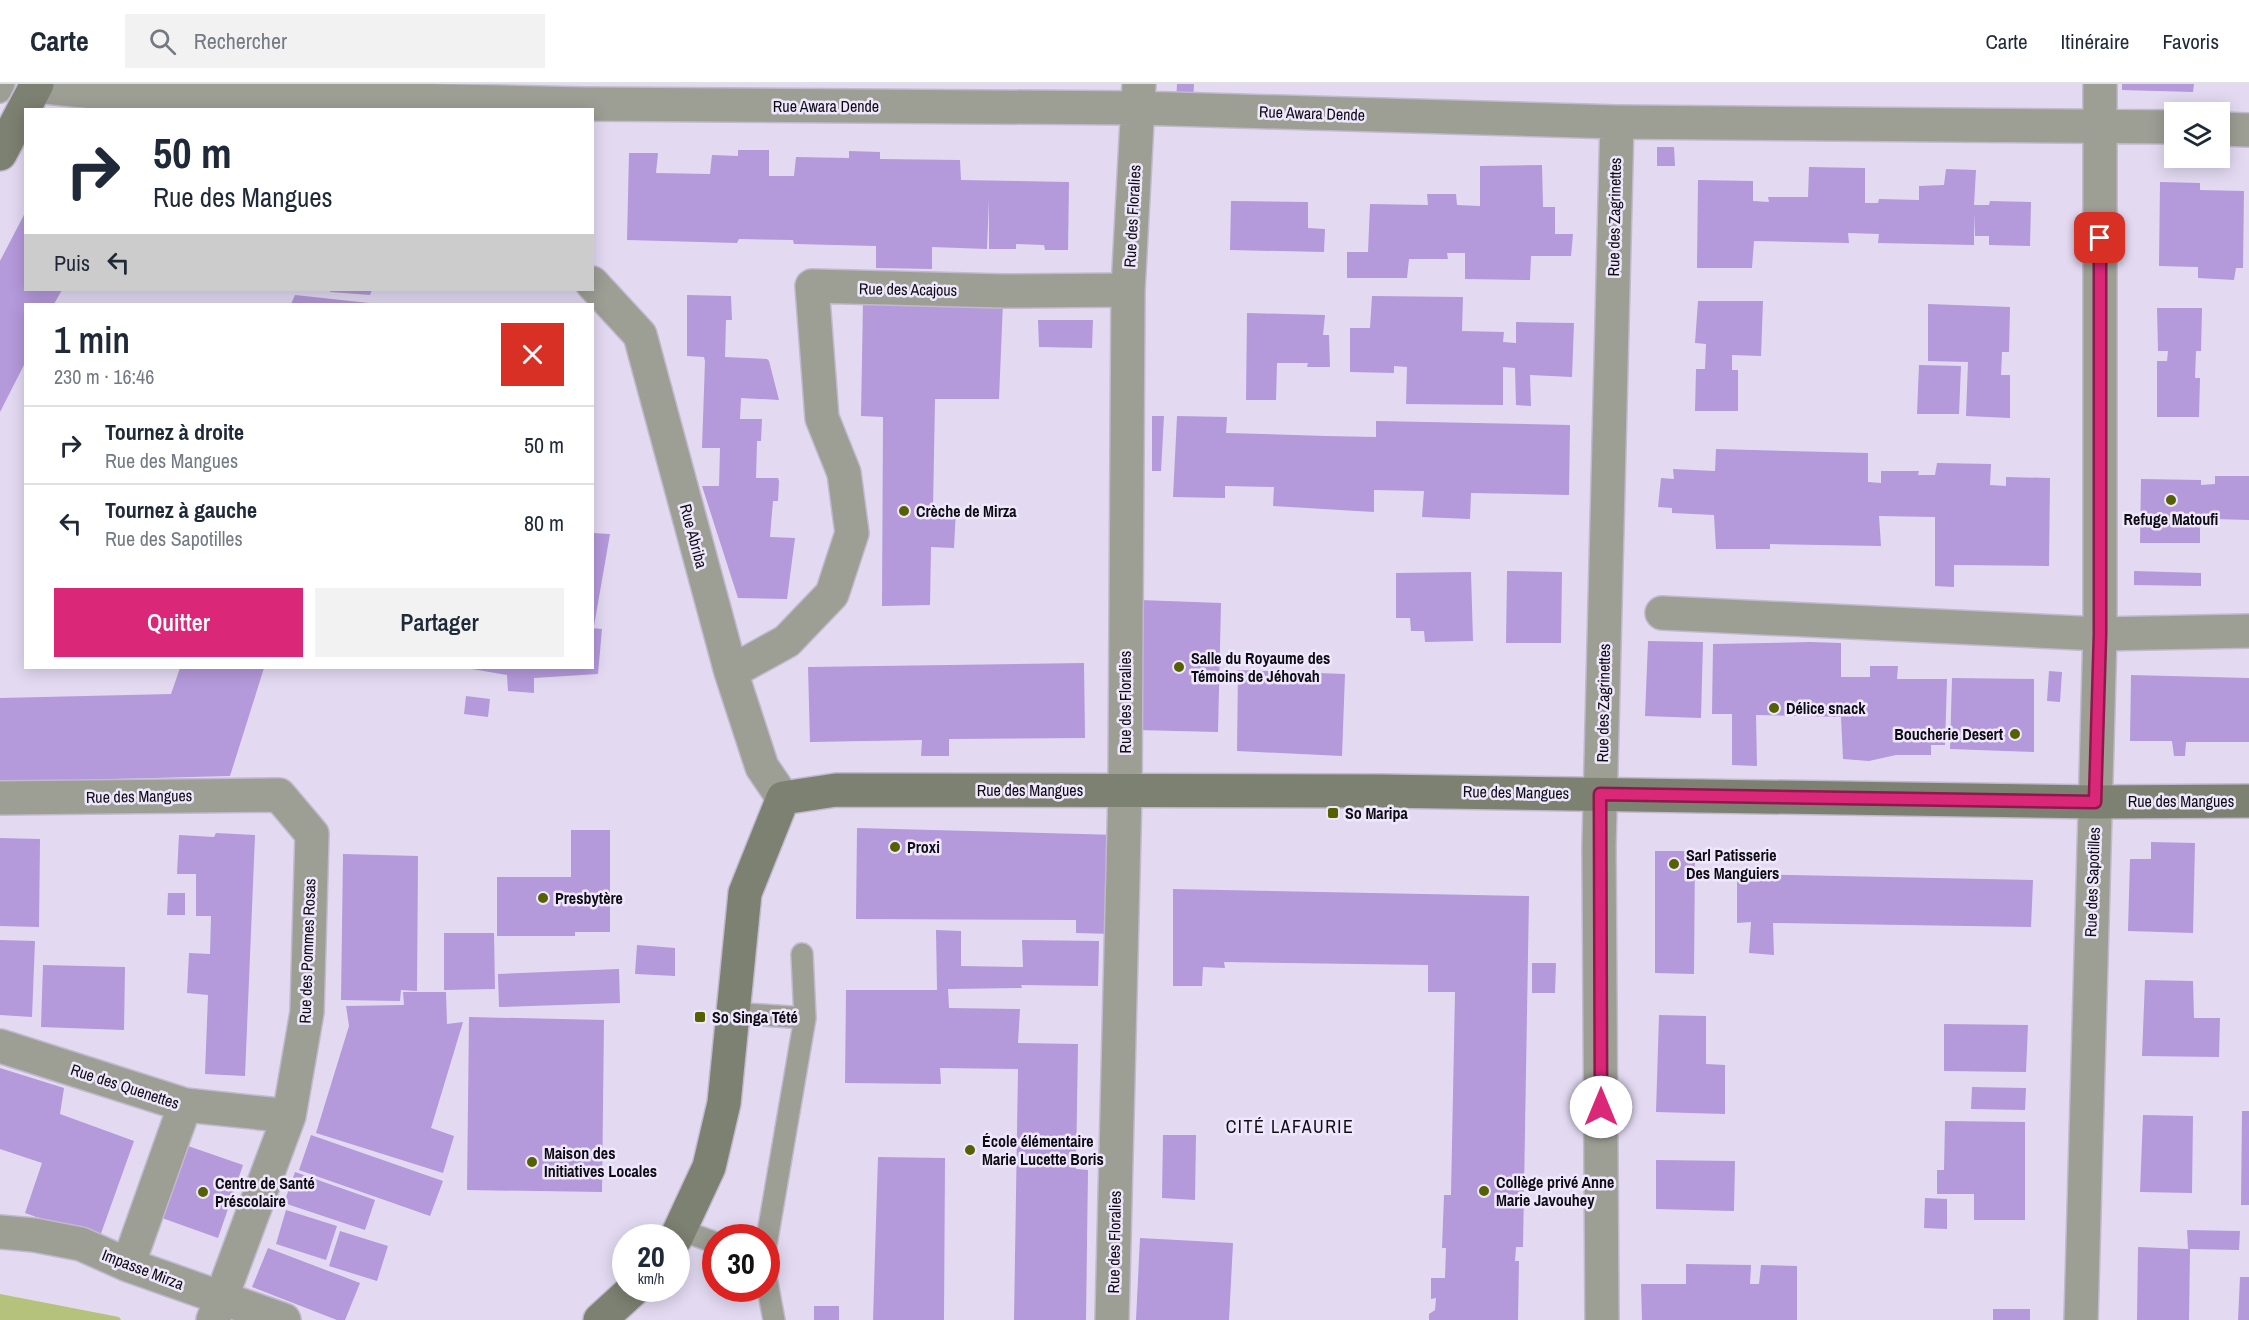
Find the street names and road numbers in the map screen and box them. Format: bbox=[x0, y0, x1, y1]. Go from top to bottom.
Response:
street label: Rue Awara Dende bbox=[773, 95, 879, 117]
street label: Rue Awara Dende bbox=[1259, 100, 1365, 126]
street label: Rue des Zagrinettes bbox=[1602, 157, 1626, 277]
street label: Rue des Floralies bbox=[1118, 164, 1146, 268]
street label: Rue des Acajous bbox=[859, 277, 957, 301]
street label: Rue Abriba bbox=[675, 501, 713, 571]
street label: Rue des Zagrinettes bbox=[1591, 643, 1615, 763]
street label: Rue des Floralies bbox=[1114, 651, 1136, 753]
street label: Rue des Mangues bbox=[977, 779, 1083, 801]
street label: Rue des Mangues bbox=[1463, 780, 1569, 804]
street label: Rue des Mangues bbox=[86, 784, 192, 808]
street label: Rue des Mangues bbox=[2128, 790, 2234, 812]
street label: Rue des Sapotilles bbox=[2079, 827, 2105, 937]
street label: Rue des Pommes Rosas bbox=[293, 878, 321, 1024]
street label: Rue des Quenettes bbox=[68, 1058, 182, 1114]
street label: Rue des Floralies bbox=[1102, 1190, 1126, 1294]
street label: Impasse Mirza bbox=[99, 1243, 188, 1295]

